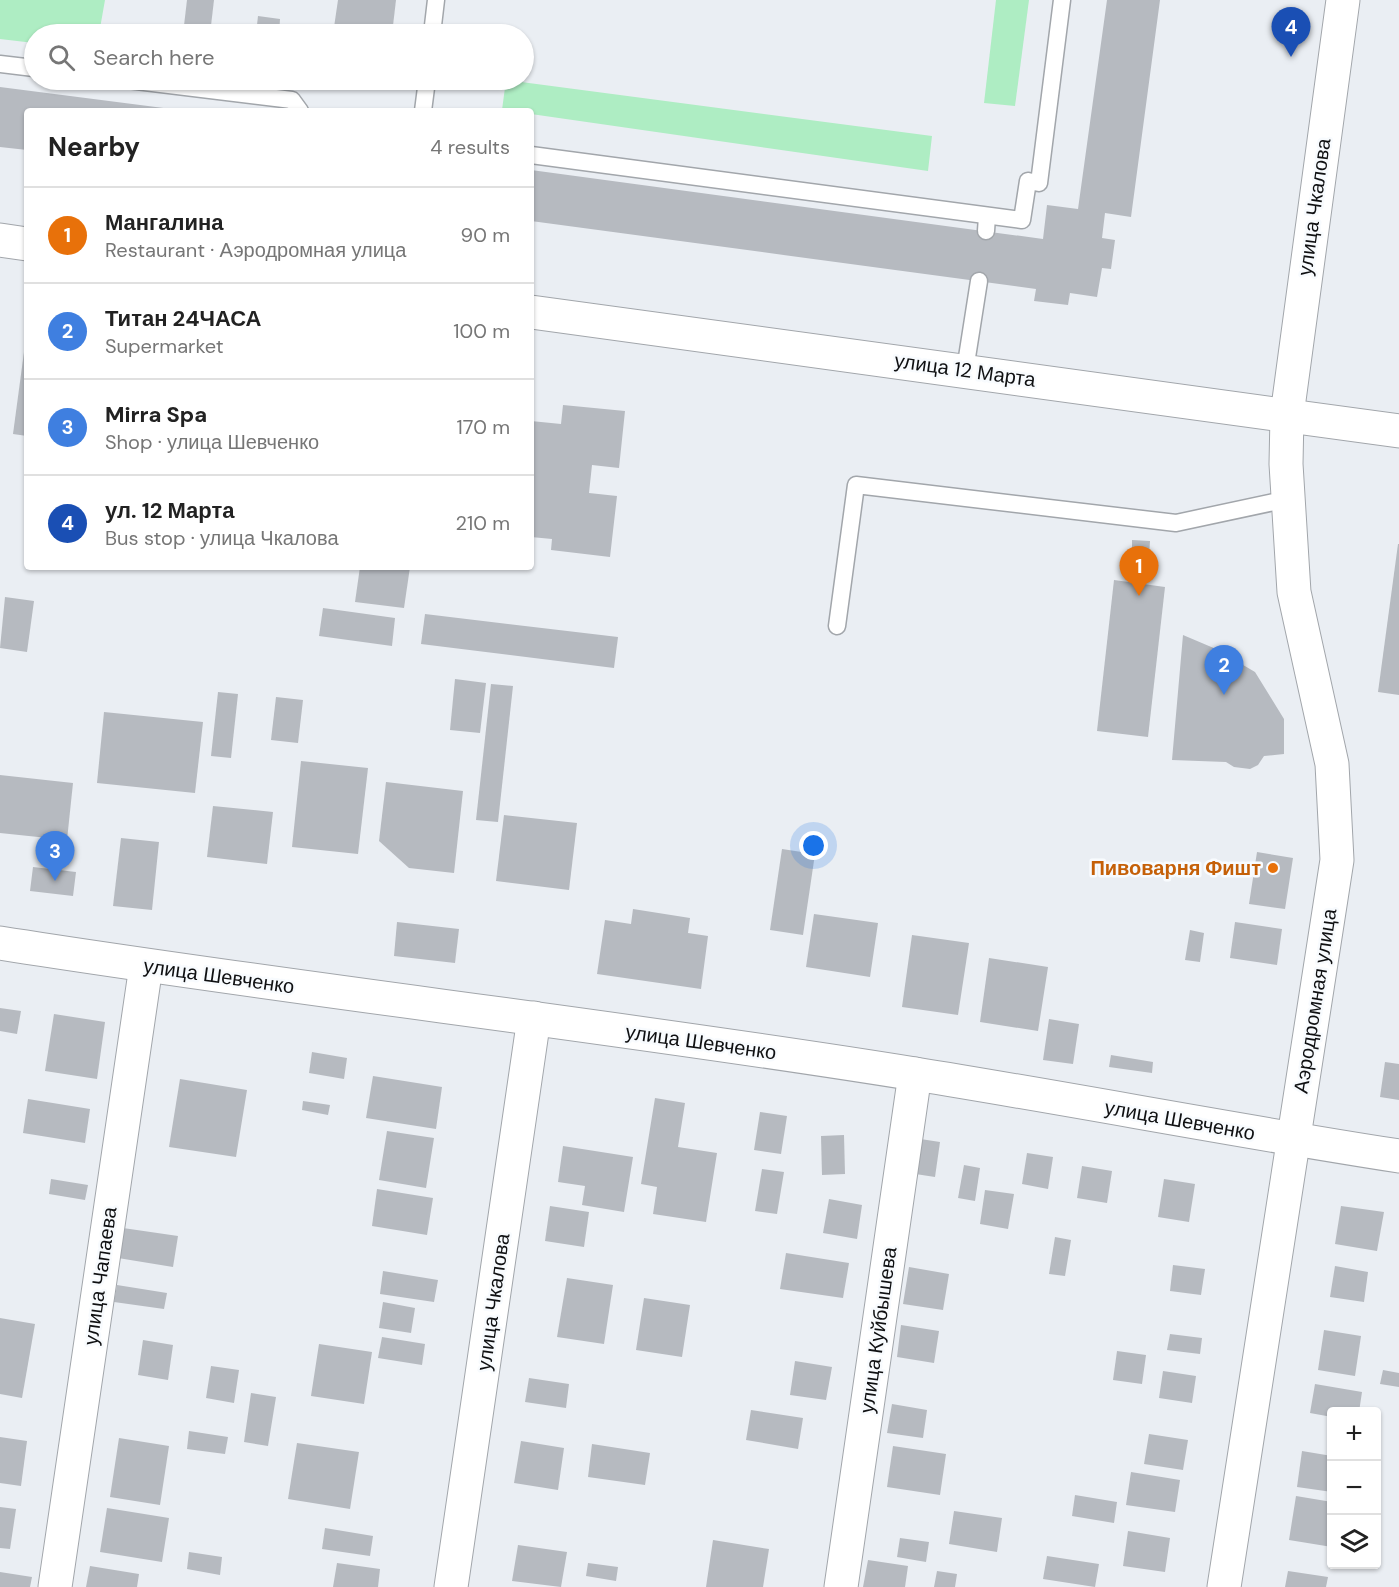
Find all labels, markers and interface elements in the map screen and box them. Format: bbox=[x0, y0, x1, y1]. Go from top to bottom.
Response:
pin: 4 bbox=[1272, 8, 1310, 57]
search box bbox=[24, 24, 534, 90]
icon: search bbox=[45, 41, 78, 74]
text: Search here bbox=[93, 43, 214, 72]
text: Nearby bbox=[48, 130, 140, 164]
text: 4 results bbox=[430, 134, 510, 160]
street label: улица Чкалова bbox=[1291, 136, 1337, 277]
text: Мангалина bbox=[105, 208, 224, 237]
text: 1 bbox=[64, 222, 71, 248]
text: 90 m bbox=[461, 222, 510, 248]
text: Restaurant · Аэродромная улица bbox=[105, 237, 406, 263]
text: Титан 24ЧАСА bbox=[105, 304, 261, 333]
text: 2 bbox=[62, 318, 73, 344]
text: 100 m bbox=[453, 318, 510, 344]
text: Supermarket bbox=[105, 333, 224, 359]
street label: улица 12 Марта bbox=[893, 347, 1038, 393]
text: Mirra Spa bbox=[105, 400, 207, 429]
text: 3 bbox=[61, 414, 74, 440]
text: 170 m bbox=[457, 414, 510, 440]
text: Shop · улица Шевченко bbox=[105, 429, 319, 455]
text: ул. 12 Марта bbox=[105, 496, 235, 525]
text: 4 bbox=[61, 510, 74, 536]
text: 210 m bbox=[455, 510, 510, 536]
text: Bus stop · улица Чкалова bbox=[105, 525, 339, 551]
pin: 1 bbox=[1120, 546, 1158, 596]
pin: 2 bbox=[1204, 646, 1244, 695]
your location bbox=[799, 831, 828, 860]
pin: 3 bbox=[36, 832, 74, 881]
place label: Пивоварня Фишт bbox=[1090, 855, 1261, 881]
marker: Пивоварня Фишт bbox=[1266, 861, 1280, 875]
street label: Аэродромная улица bbox=[1288, 906, 1343, 1095]
street label: улица Шевченко bbox=[142, 953, 296, 999]
street label: улица Шевченко bbox=[624, 1019, 778, 1065]
street label: улица Шевченко bbox=[1103, 1094, 1257, 1146]
street label: улица Чапаева bbox=[77, 1204, 123, 1347]
street label: улица Чкалова bbox=[470, 1231, 516, 1372]
street label: улица Куйбышева bbox=[853, 1244, 903, 1415]
map controls bbox=[1327, 1407, 1381, 1569]
button: + bbox=[1327, 1407, 1381, 1461]
button: − bbox=[1327, 1461, 1381, 1515]
button: layers bbox=[1327, 1515, 1381, 1569]

